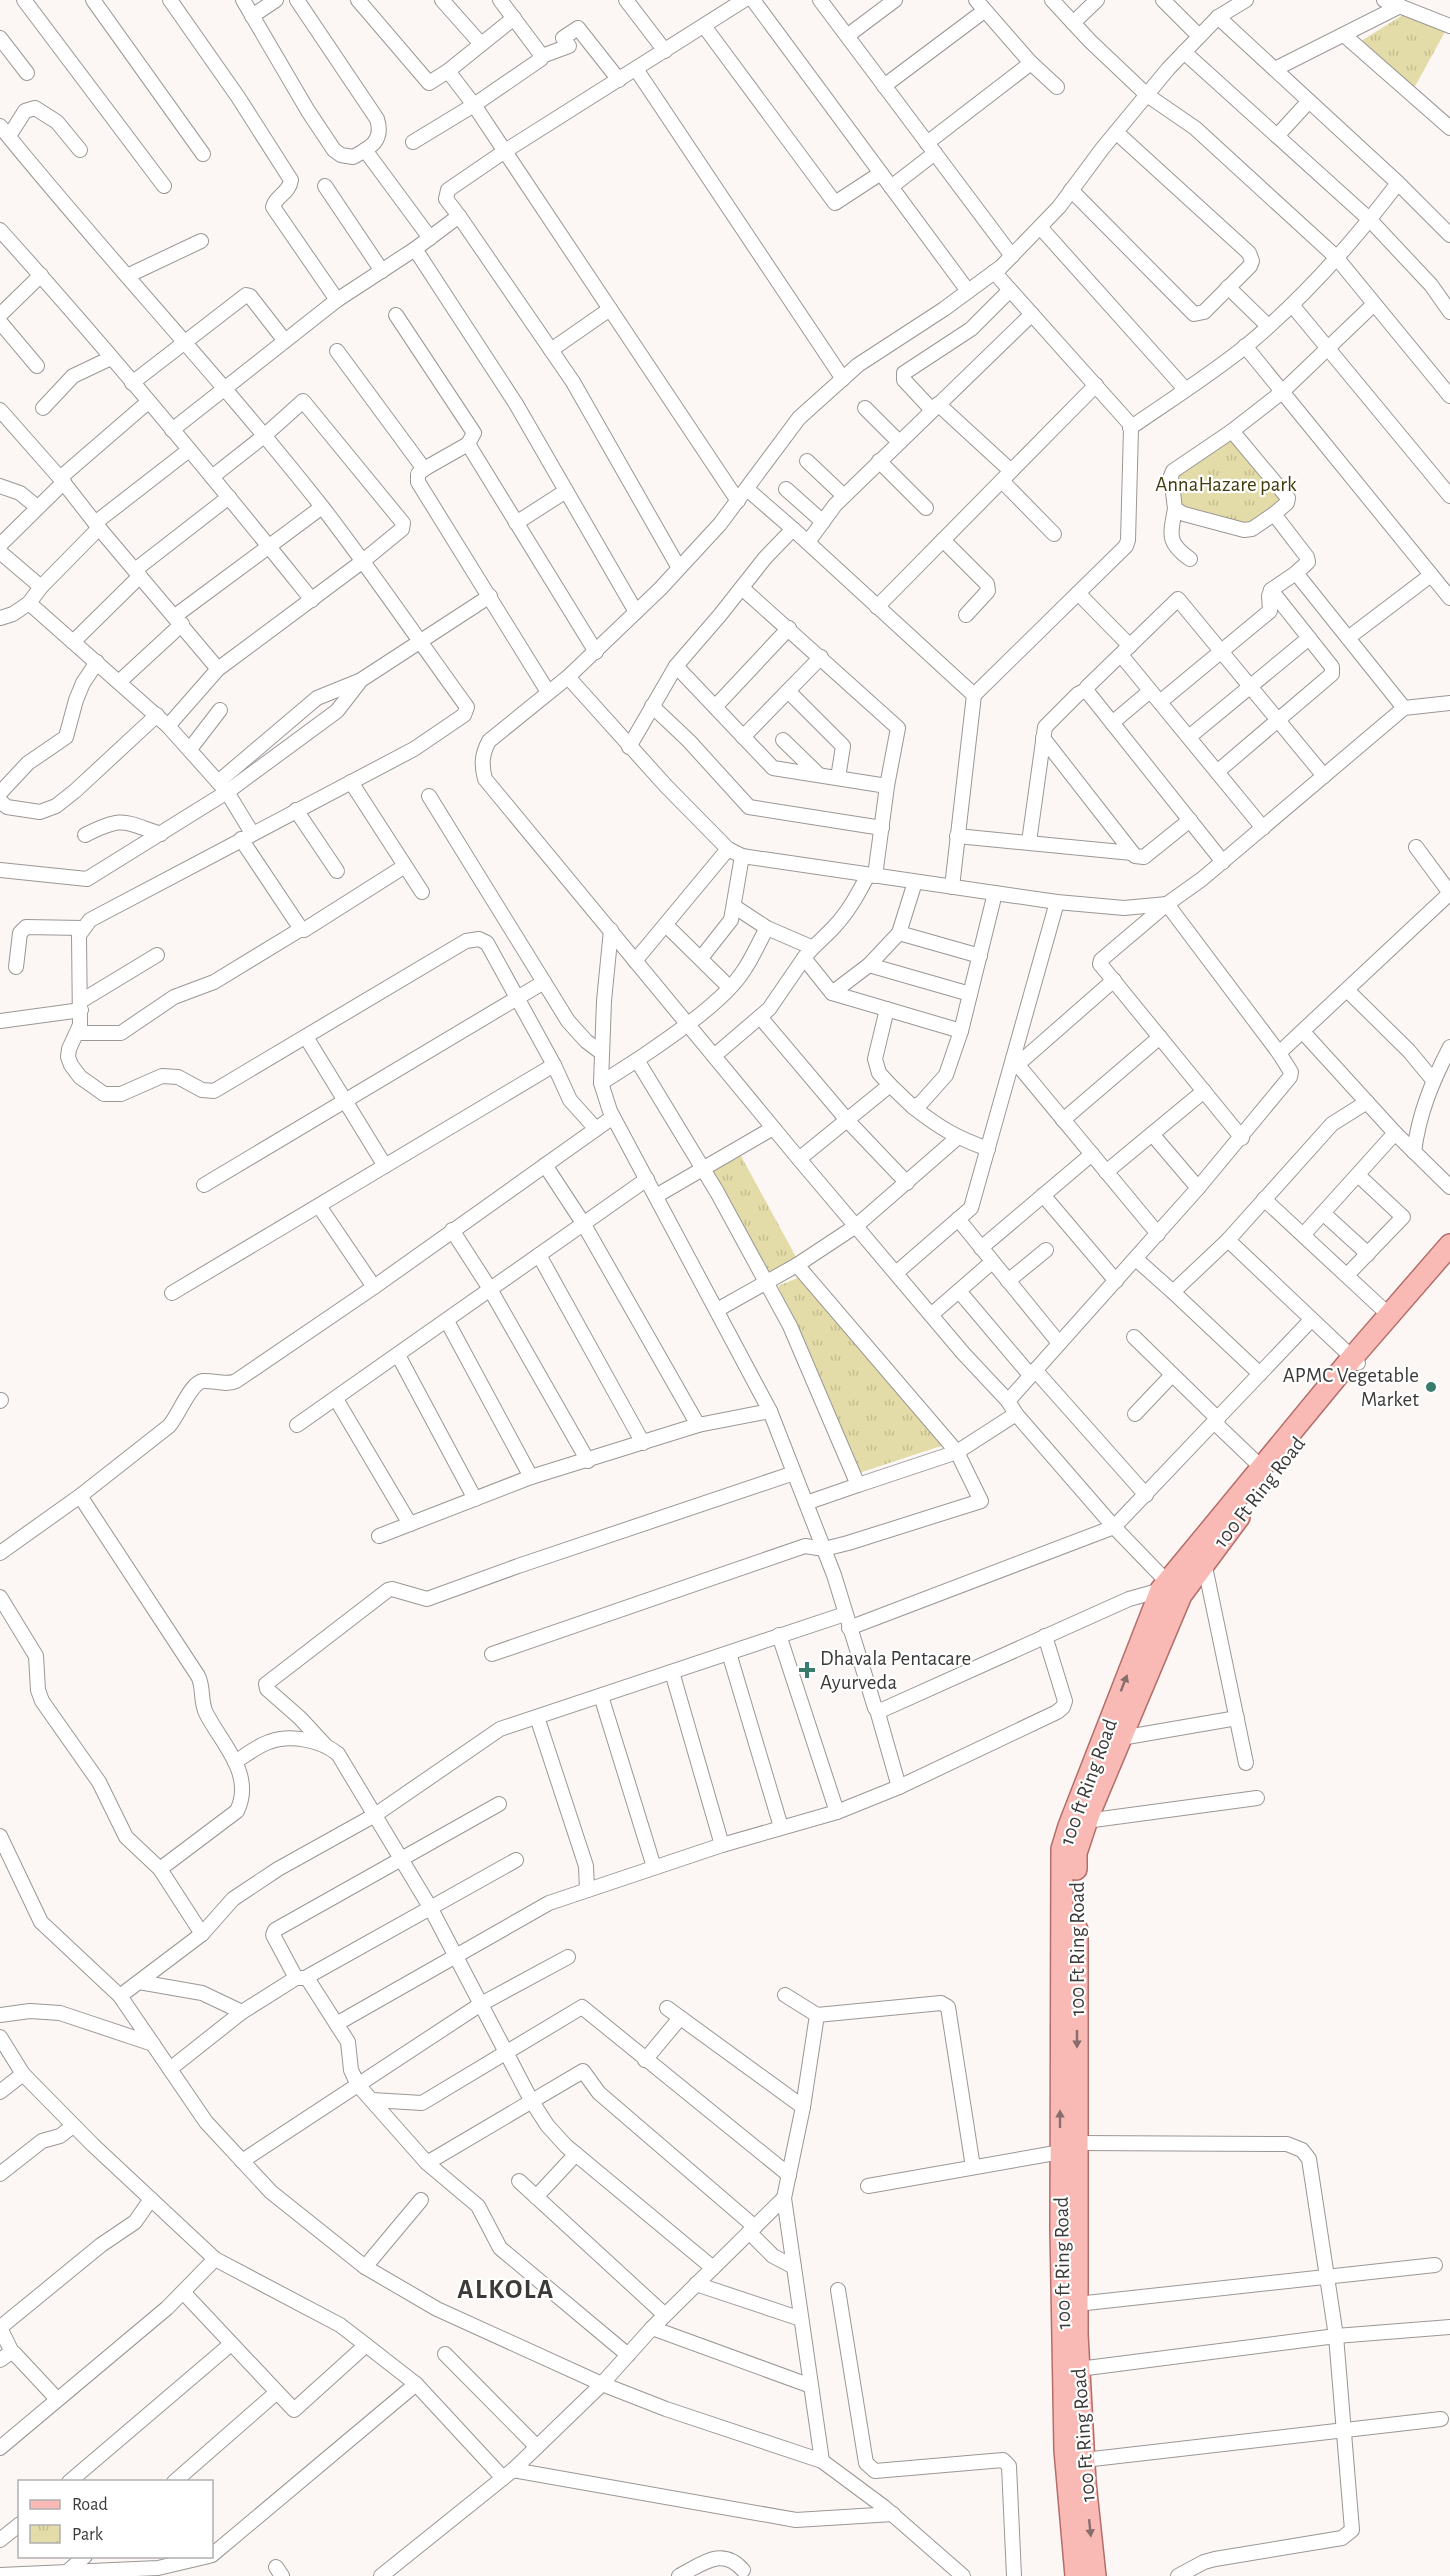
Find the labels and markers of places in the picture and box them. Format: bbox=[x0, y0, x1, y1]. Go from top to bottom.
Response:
place label: APMC Vegetable Market bbox=[1283, 1365, 1419, 1410]
marker: APMC Vegetable Market bbox=[1424, 1380, 1438, 1394]
place label: Dhavala Pentacare Ayurveda bbox=[820, 1648, 971, 1693]
marker: Dhavala Pentacare Ayurveda bbox=[798, 1661, 816, 1679]

